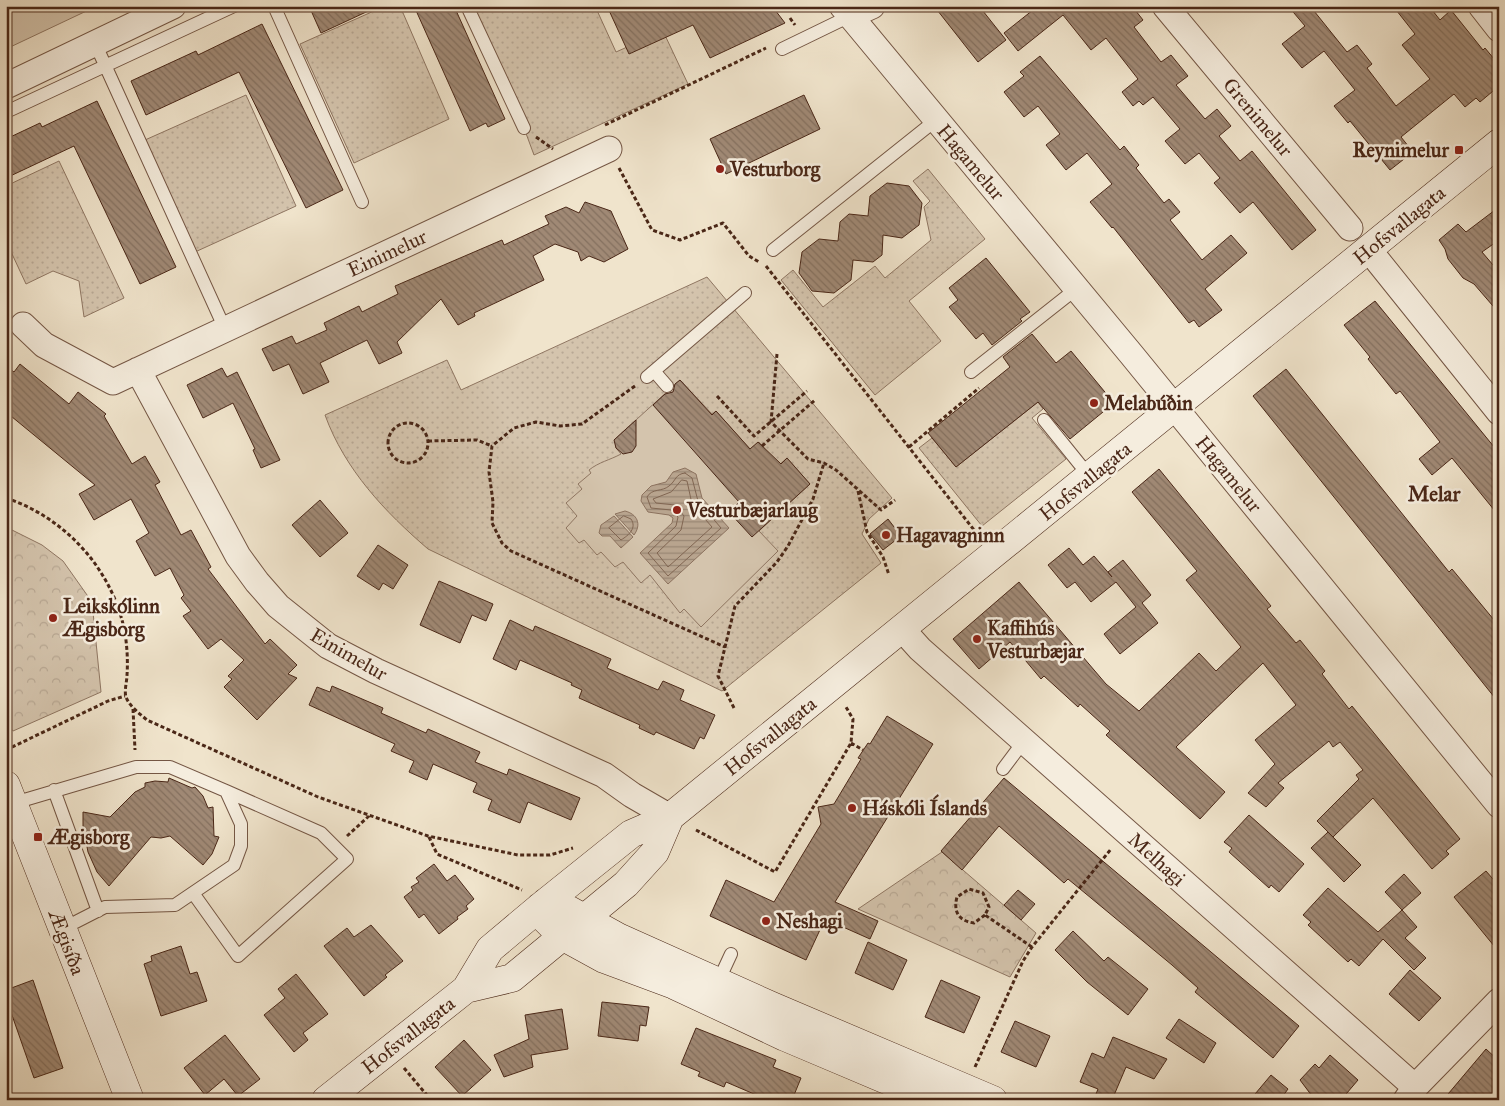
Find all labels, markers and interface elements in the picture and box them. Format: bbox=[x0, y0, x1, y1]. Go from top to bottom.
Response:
street label: Grenimelur bbox=[1218, 73, 1298, 162]
street label: Hagamelur bbox=[931, 119, 1010, 206]
place label: Reynimelur bbox=[1353, 138, 1449, 163]
marker: Reynimelur bbox=[1453, 144, 1465, 156]
place label: Vesturborg bbox=[729, 157, 821, 182]
marker: Vesturborg bbox=[714, 163, 726, 175]
street label: Hofsvallagata bbox=[1348, 180, 1451, 270]
street label: Einimelur bbox=[344, 224, 431, 282]
place label: Melabúðin bbox=[1104, 391, 1193, 415]
marker: Melabúðin bbox=[1088, 397, 1100, 409]
street label: Hagamelur bbox=[1190, 431, 1268, 518]
street label: Hofsvallagata bbox=[1034, 436, 1137, 526]
district label: Melar bbox=[1408, 481, 1461, 507]
place label: Vesturbæjarlaug bbox=[686, 498, 818, 523]
marker: Vesturbæjarlaug bbox=[671, 504, 683, 516]
place label: Hagavagninn bbox=[896, 523, 1005, 548]
marker: Hagavagninn bbox=[880, 529, 892, 541]
place label: Leikskólinn Ægisborg bbox=[62, 594, 160, 642]
marker: Leikskólinn Ægisborg bbox=[47, 612, 59, 624]
place label: Kaffihús Vesturbæjar bbox=[986, 616, 1084, 664]
street label: Einimelur bbox=[306, 622, 392, 686]
marker: Kaffihús Vesturbæjar bbox=[971, 633, 983, 645]
street label: Hofsvallagata bbox=[719, 691, 822, 781]
place label: Háskóli Íslands bbox=[862, 794, 988, 820]
marker: Háskóli Íslands bbox=[846, 802, 858, 814]
place label: Ægisborg bbox=[47, 825, 130, 850]
street label: Melhagi bbox=[1123, 827, 1191, 892]
marker: Ægisborg bbox=[32, 831, 44, 843]
street label: Ægisíða bbox=[42, 905, 91, 979]
place label: Neshagi bbox=[776, 909, 843, 934]
marker: Neshagi bbox=[760, 915, 772, 927]
street label: Hofsvallagata bbox=[357, 991, 461, 1080]

